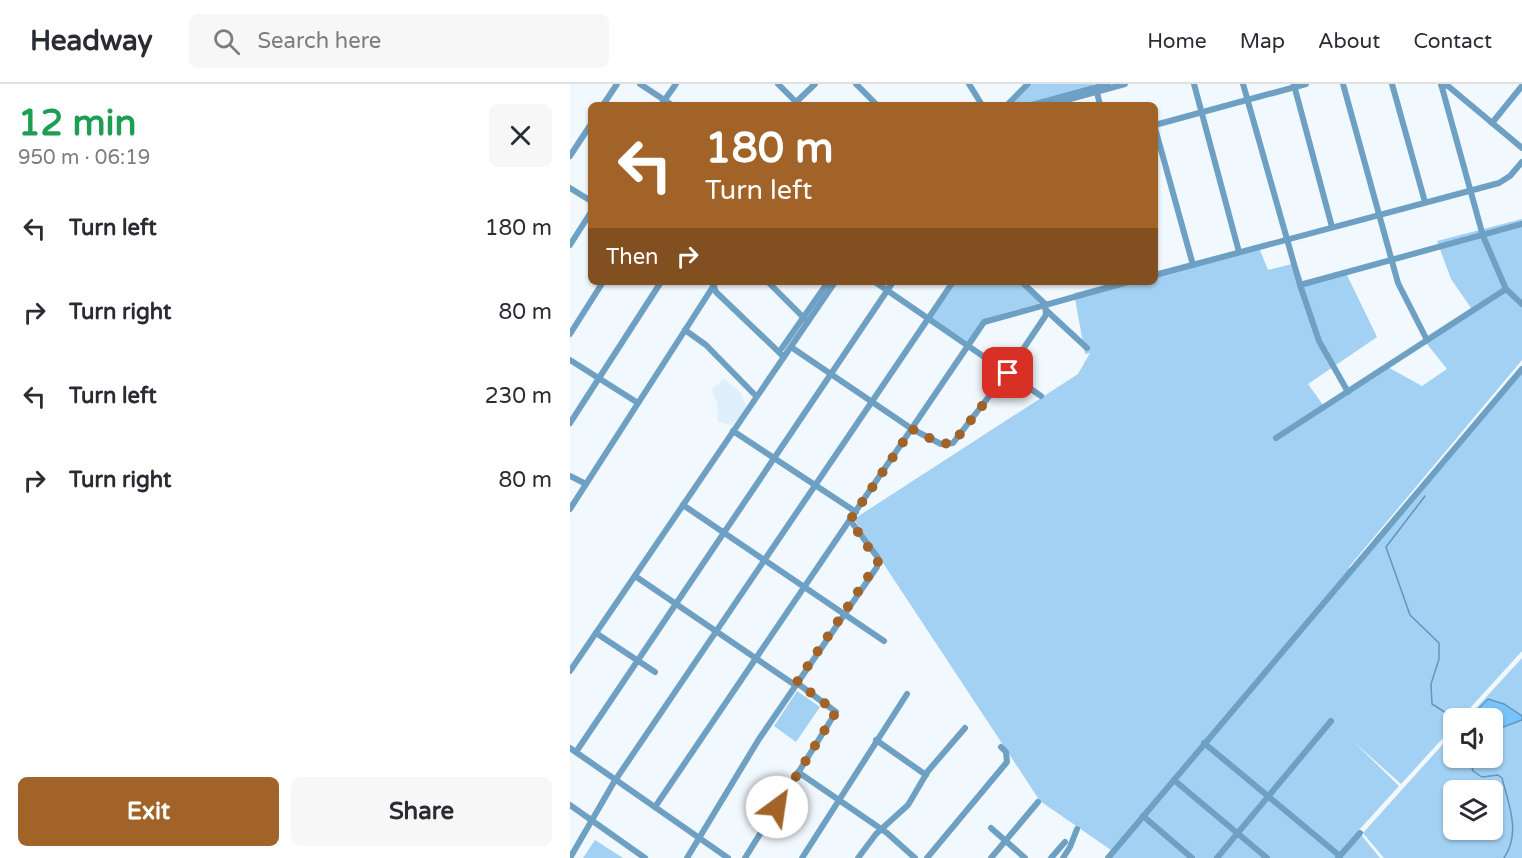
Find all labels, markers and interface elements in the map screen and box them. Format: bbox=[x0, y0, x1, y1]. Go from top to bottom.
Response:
search box bbox=[189, 14, 609, 68]
text: Headway bbox=[30, 24, 153, 58]
icon: search bbox=[210, 25, 243, 58]
text: Search here bbox=[258, 28, 381, 54]
text: Home bbox=[1147, 29, 1207, 54]
text: Map bbox=[1240, 29, 1285, 54]
text: About bbox=[1318, 29, 1380, 54]
text: Contact bbox=[1413, 29, 1492, 54]
text: 12 min bbox=[18, 102, 137, 145]
button: close bbox=[489, 104, 552, 167]
text: 180 m bbox=[705, 123, 834, 174]
icon: left bbox=[606, 126, 684, 204]
text: 950 m · 06:19 bbox=[18, 146, 150, 170]
text: Turn left bbox=[705, 174, 812, 207]
icon: left bbox=[18, 212, 51, 245]
text: Turn left bbox=[69, 215, 157, 241]
text: 180 m bbox=[485, 215, 552, 241]
icon: right bbox=[671, 240, 704, 273]
text: Then bbox=[606, 244, 659, 270]
icon: right bbox=[18, 296, 51, 329]
text: Turn right bbox=[69, 299, 171, 325]
text: 80 m bbox=[498, 299, 552, 325]
pin bbox=[982, 347, 1033, 398]
icon: arrive bbox=[991, 356, 1024, 389]
icon: left bbox=[18, 380, 51, 413]
text: Turn left bbox=[69, 383, 157, 409]
text: 230 m bbox=[485, 383, 552, 409]
icon: right bbox=[18, 464, 51, 497]
text: Turn right bbox=[69, 467, 171, 493]
text: 80 m bbox=[498, 467, 552, 493]
map controls bbox=[1443, 708, 1503, 840]
button: sound bbox=[1443, 708, 1503, 768]
position arrow bbox=[745, 775, 809, 839]
button: Exit bbox=[18, 777, 279, 846]
button: Share bbox=[291, 777, 552, 846]
button: layers bbox=[1443, 780, 1503, 840]

